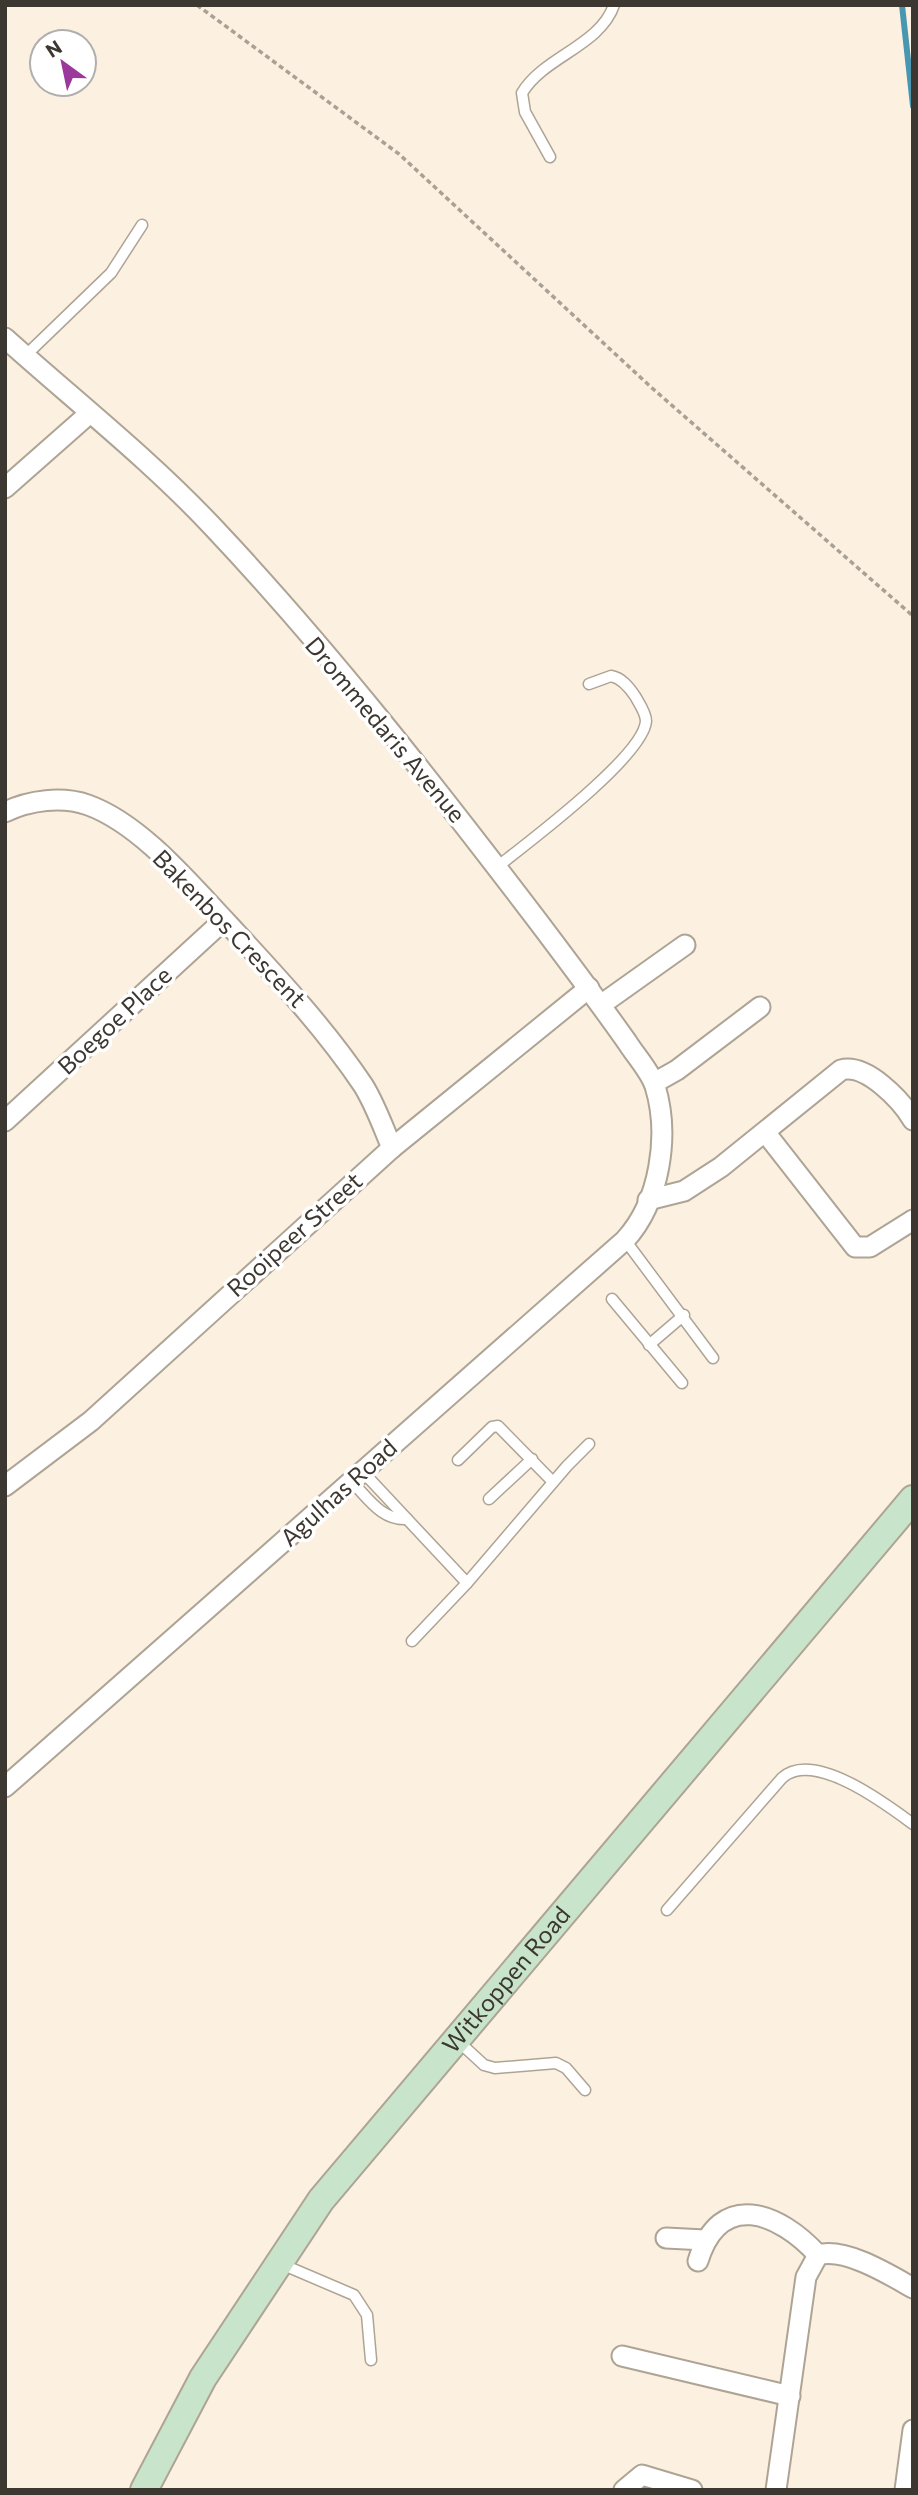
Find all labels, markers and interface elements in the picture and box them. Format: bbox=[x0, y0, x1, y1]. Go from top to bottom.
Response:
north arrow bbox=[28, 28, 98, 98]
text: N bbox=[41, 35, 66, 62]
street label: Drommedaris Avenue bbox=[300, 630, 472, 828]
street label: Bakenbos Crescent bbox=[147, 843, 313, 1013]
street label: Boegoe Place bbox=[51, 960, 177, 1080]
street label: Rooipeer Street bbox=[220, 1166, 368, 1302]
street label: Agulhas Road bbox=[274, 1432, 402, 1552]
street label: Witkoppen Road bbox=[436, 1900, 576, 2058]

